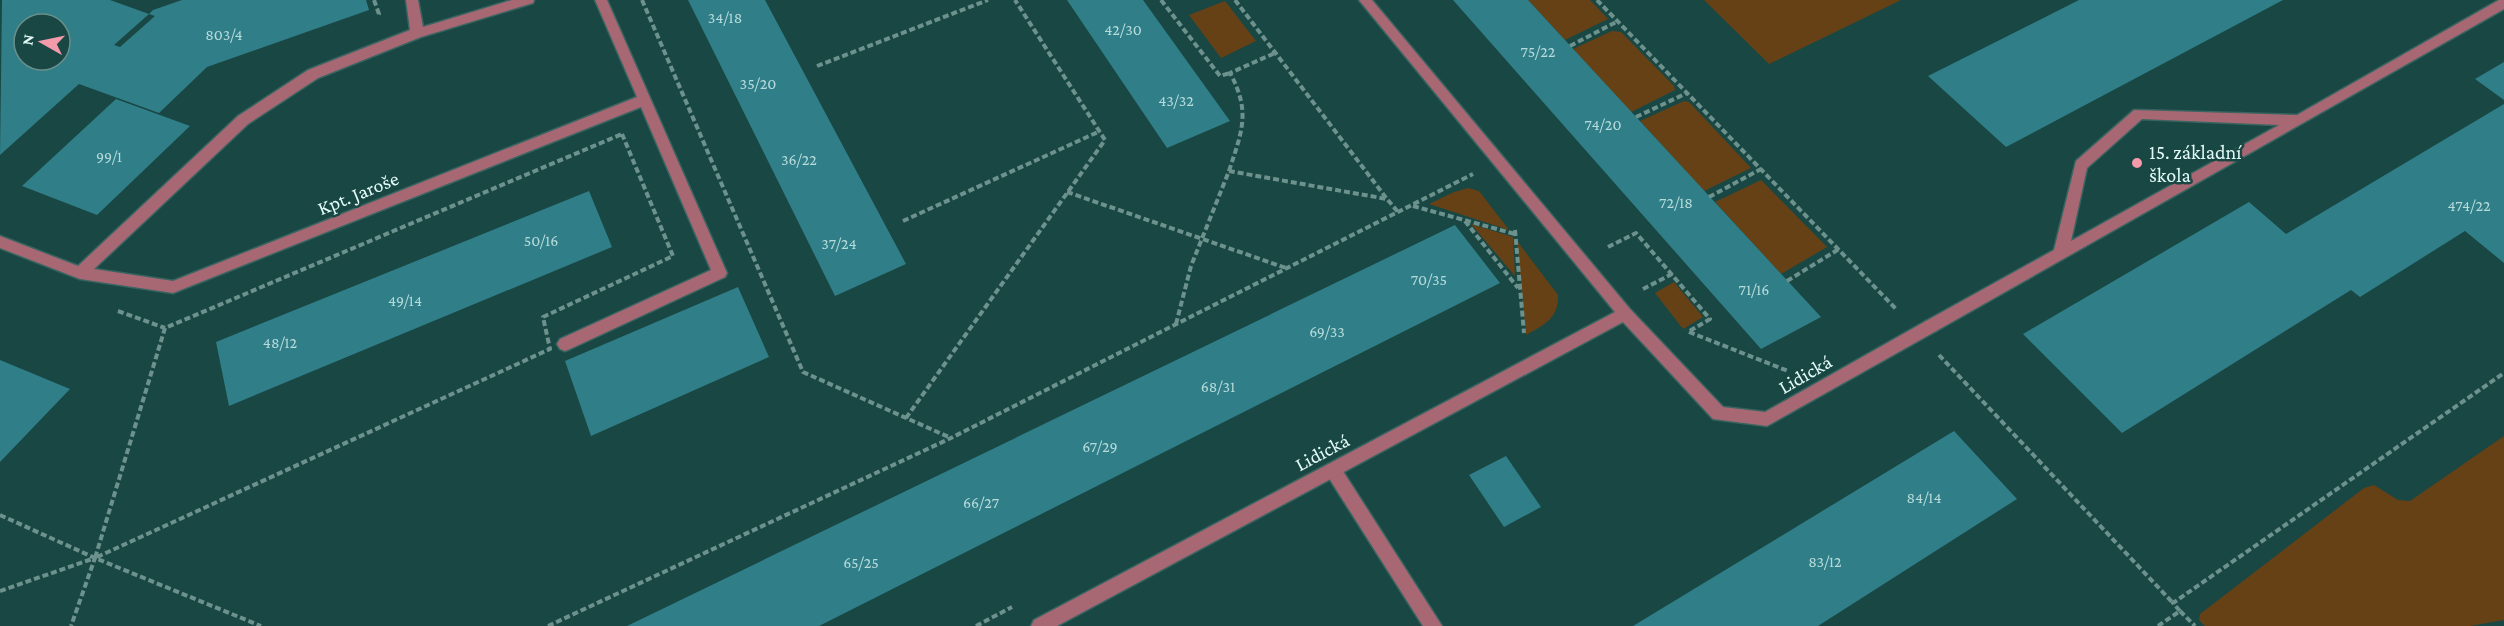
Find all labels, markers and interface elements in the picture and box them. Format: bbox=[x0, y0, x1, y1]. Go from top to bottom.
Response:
house number: 34/18 bbox=[708, 9, 742, 26]
north arrow bbox=[12, 12, 72, 72]
house number: 42/30 bbox=[1104, 21, 1142, 38]
house number: 803/4 bbox=[205, 26, 243, 43]
text: N bbox=[18, 33, 37, 46]
house number: 75/22 bbox=[1521, 43, 1556, 60]
house number: 35/20 bbox=[740, 75, 776, 92]
house number: 43/32 bbox=[1158, 92, 1194, 109]
house number: 74/20 bbox=[1585, 116, 1621, 133]
place label: 15. základní škola bbox=[2149, 141, 2242, 186]
house number: 99/1 bbox=[96, 148, 122, 165]
house number: 36/22 bbox=[781, 151, 817, 168]
marker: 15. základní škola bbox=[2130, 156, 2144, 170]
street label: Kpt. Jaroše bbox=[314, 167, 402, 220]
house number: 72/18 bbox=[1659, 194, 1693, 211]
house number: 474/22 bbox=[2447, 197, 2491, 214]
house number: 50/16 bbox=[524, 232, 558, 249]
house number: 37/24 bbox=[821, 235, 857, 252]
house number: 70/35 bbox=[1411, 271, 1447, 288]
house number: 71/16 bbox=[1739, 281, 1769, 298]
house number: 49/14 bbox=[388, 292, 422, 309]
house number: 69/33 bbox=[1309, 323, 1345, 340]
house number: 48/12 bbox=[263, 334, 298, 351]
street label: Lidická bbox=[1774, 350, 1836, 398]
house number: 68/31 bbox=[1201, 378, 1235, 395]
street label: Lidická bbox=[1291, 429, 1353, 475]
house number: 67/29 bbox=[1082, 438, 1118, 455]
house number: 84/14 bbox=[1906, 489, 1942, 506]
house number: 66/27 bbox=[963, 494, 1000, 511]
house number: 83/12 bbox=[1808, 553, 1842, 570]
house number: 65/25 bbox=[843, 554, 879, 571]

